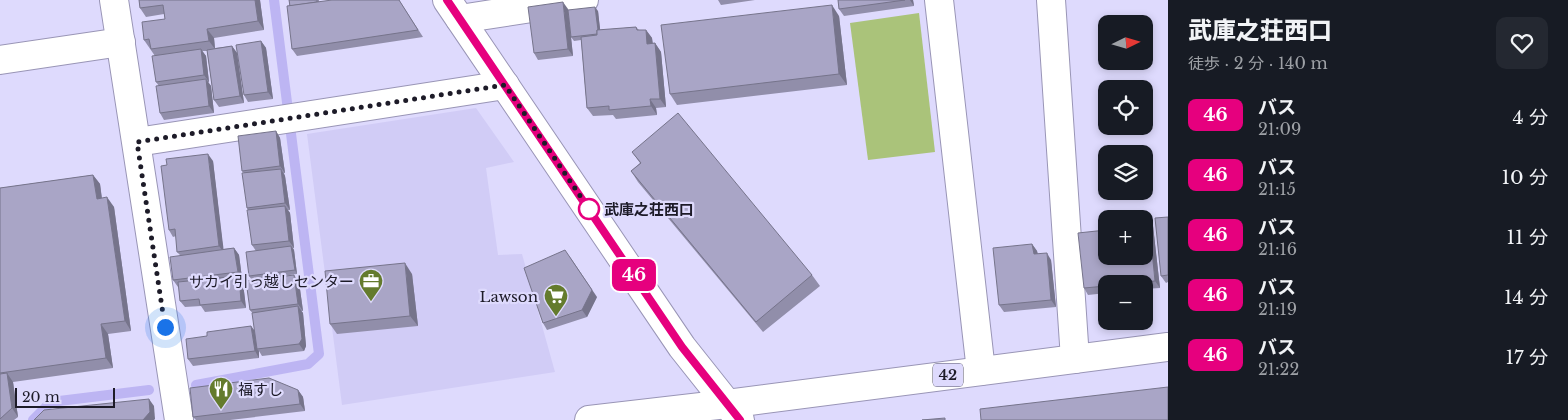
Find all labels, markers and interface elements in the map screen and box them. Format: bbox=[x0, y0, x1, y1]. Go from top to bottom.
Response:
north arrow bbox=[1098, 15, 1152, 70]
map controls bbox=[1098, 15, 1153, 330]
text: 武庫之荘西口 bbox=[1188, 16, 1332, 45]
button: heart bbox=[1496, 17, 1548, 69]
text: 徒歩 · 2 分 · 140 m bbox=[1188, 53, 1328, 73]
button: locate bbox=[1098, 80, 1153, 135]
text: バス bbox=[1258, 96, 1296, 119]
text: 46 bbox=[1203, 104, 1228, 126]
text: 4 分 bbox=[1512, 106, 1548, 129]
text: 21:09 bbox=[1258, 119, 1301, 139]
button: layers bbox=[1098, 145, 1153, 200]
text: バス bbox=[1258, 156, 1296, 179]
text: 46 bbox=[1203, 164, 1228, 186]
text: 10 分 bbox=[1502, 166, 1548, 189]
text: 21:15 bbox=[1258, 179, 1296, 199]
marker: 武庫之荘西口 bbox=[578, 198, 600, 220]
place label: 武庫之荘西口 bbox=[604, 200, 694, 219]
button: + bbox=[1098, 210, 1153, 265]
text: バス bbox=[1258, 216, 1296, 239]
text: 46 bbox=[1203, 224, 1228, 246]
text: 11 分 bbox=[1507, 226, 1548, 249]
text: 21:16 bbox=[1258, 239, 1297, 259]
line badge: 46 bbox=[612, 259, 656, 291]
text: 46 bbox=[622, 264, 646, 286]
office icon: サカイ引っ越しセンター bbox=[358, 268, 384, 302]
place label: サカイ引っ越しセンター bbox=[189, 272, 354, 291]
button: − bbox=[1098, 275, 1153, 330]
text: バス bbox=[1258, 276, 1296, 299]
supermarket icon: Lawson bbox=[543, 283, 569, 317]
text: 46 bbox=[1203, 284, 1228, 306]
text: 14 分 bbox=[1504, 286, 1548, 309]
place label: Lawson bbox=[479, 287, 538, 306]
text: 21:19 bbox=[1258, 299, 1297, 319]
your location bbox=[153, 315, 178, 340]
text: バス bbox=[1258, 336, 1296, 359]
text: 46 bbox=[1203, 344, 1228, 366]
text: 17 分 bbox=[1506, 346, 1548, 369]
text: 21:22 bbox=[1258, 359, 1299, 379]
road number: 42 bbox=[933, 364, 963, 386]
restaurant icon: 福すし bbox=[208, 376, 234, 410]
place label: 福すし bbox=[238, 380, 283, 399]
scale bar bbox=[15, 385, 115, 408]
text: 20 m bbox=[22, 388, 60, 406]

